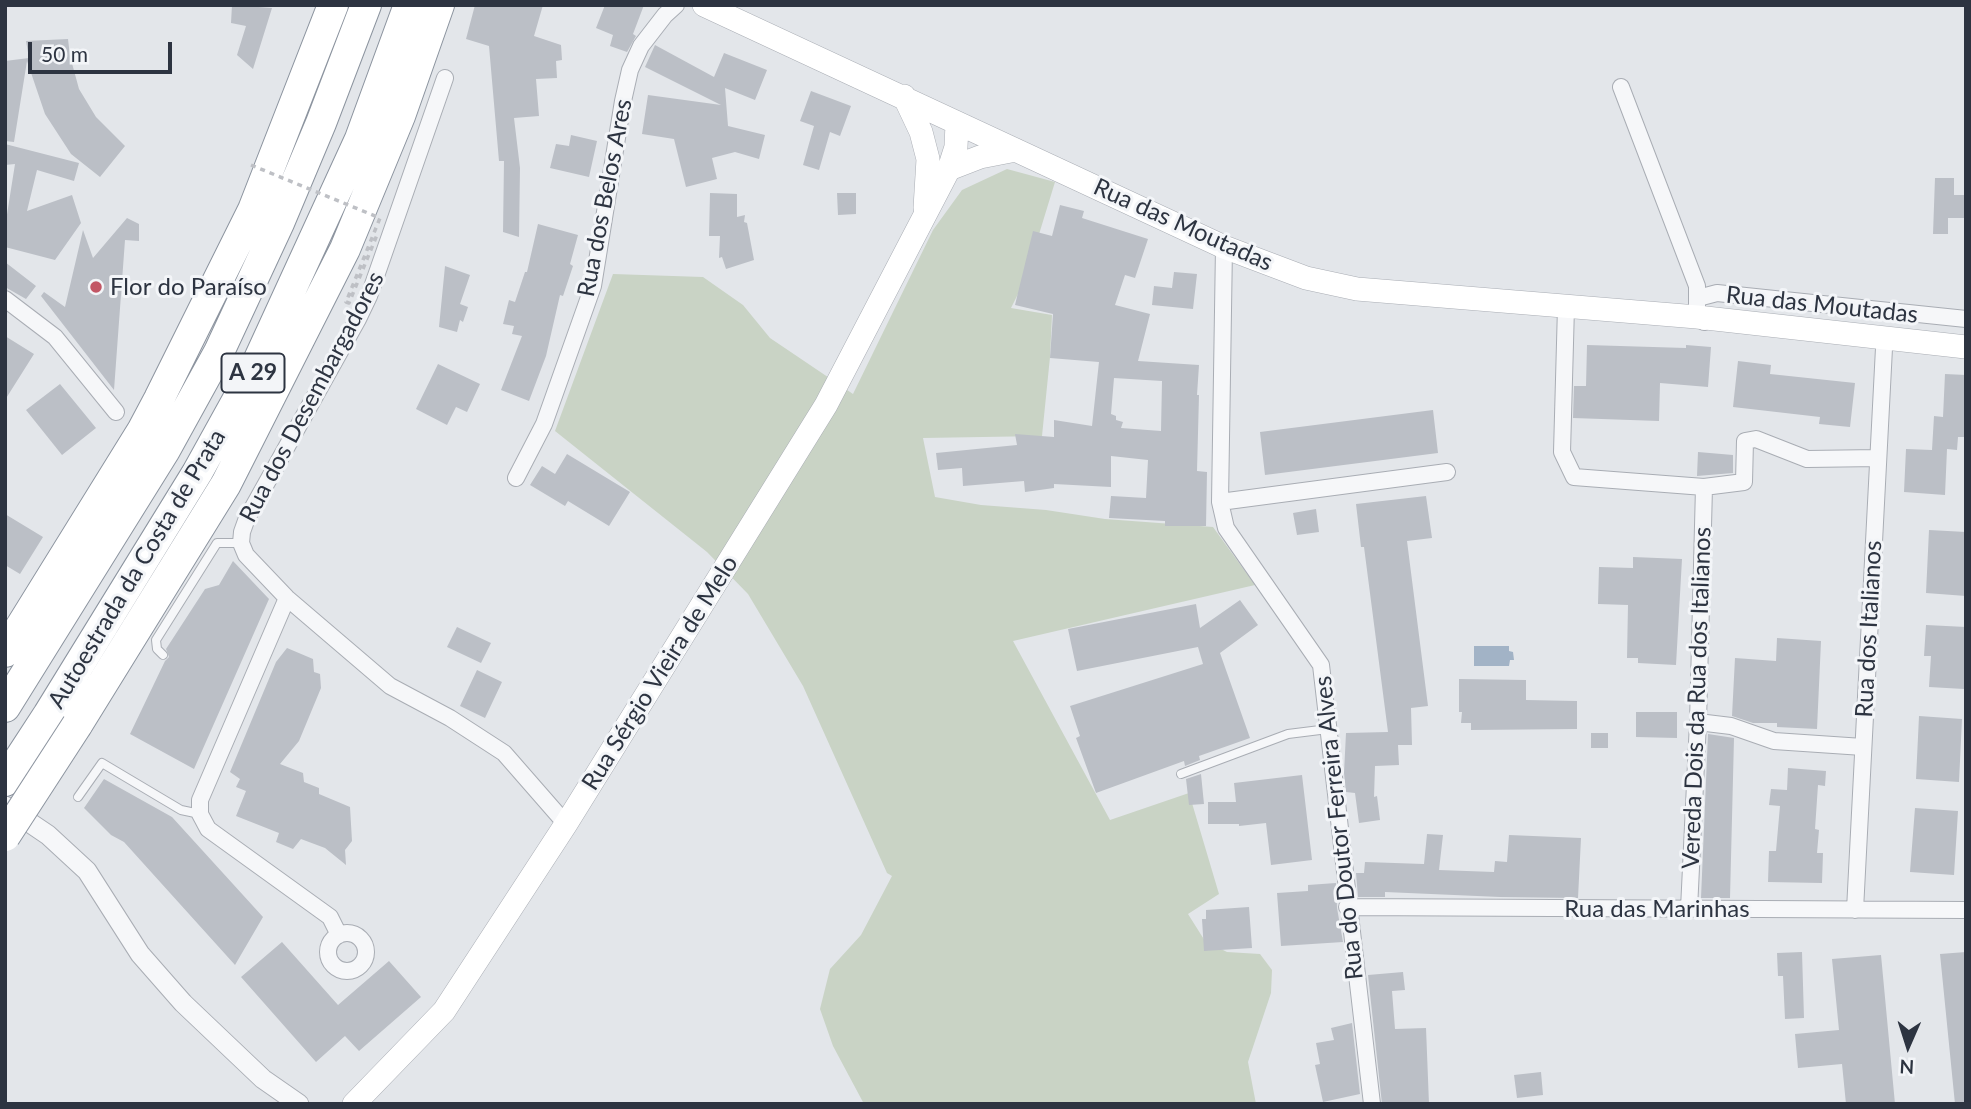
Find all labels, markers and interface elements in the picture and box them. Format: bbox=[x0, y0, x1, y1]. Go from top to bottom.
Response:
scale bar bbox=[32, 28, 175, 72]
text: 50 m bbox=[41, 41, 88, 66]
street label: Rua dos Belos Ares bbox=[572, 97, 638, 299]
street label: Rua das Moutadas bbox=[1089, 173, 1277, 277]
street label: Rua dos Desembargadores bbox=[234, 267, 390, 527]
place label: Flor do Paraíso bbox=[110, 273, 267, 301]
marker: Flor do Paraíso bbox=[88, 279, 104, 295]
street label: Rua das Moutadas bbox=[1724, 281, 1920, 329]
road number: A 29 bbox=[222, 354, 284, 392]
street label: Autoestrada da Costa de Prata bbox=[42, 424, 232, 714]
street label: Vereda Dois da Rua dos Italianos bbox=[1677, 526, 1717, 870]
street label: Rua dos Italianos bbox=[1850, 540, 1888, 718]
street label: Rua Sérgio Vieira de Melo bbox=[576, 550, 744, 796]
street label: Rua do Doutor Ferreira Alves bbox=[1309, 675, 1369, 981]
street label: Rua das Marinhas bbox=[1564, 895, 1750, 923]
north arrow bbox=[1873, 1011, 1943, 1081]
text: N bbox=[1899, 1056, 1915, 1079]

